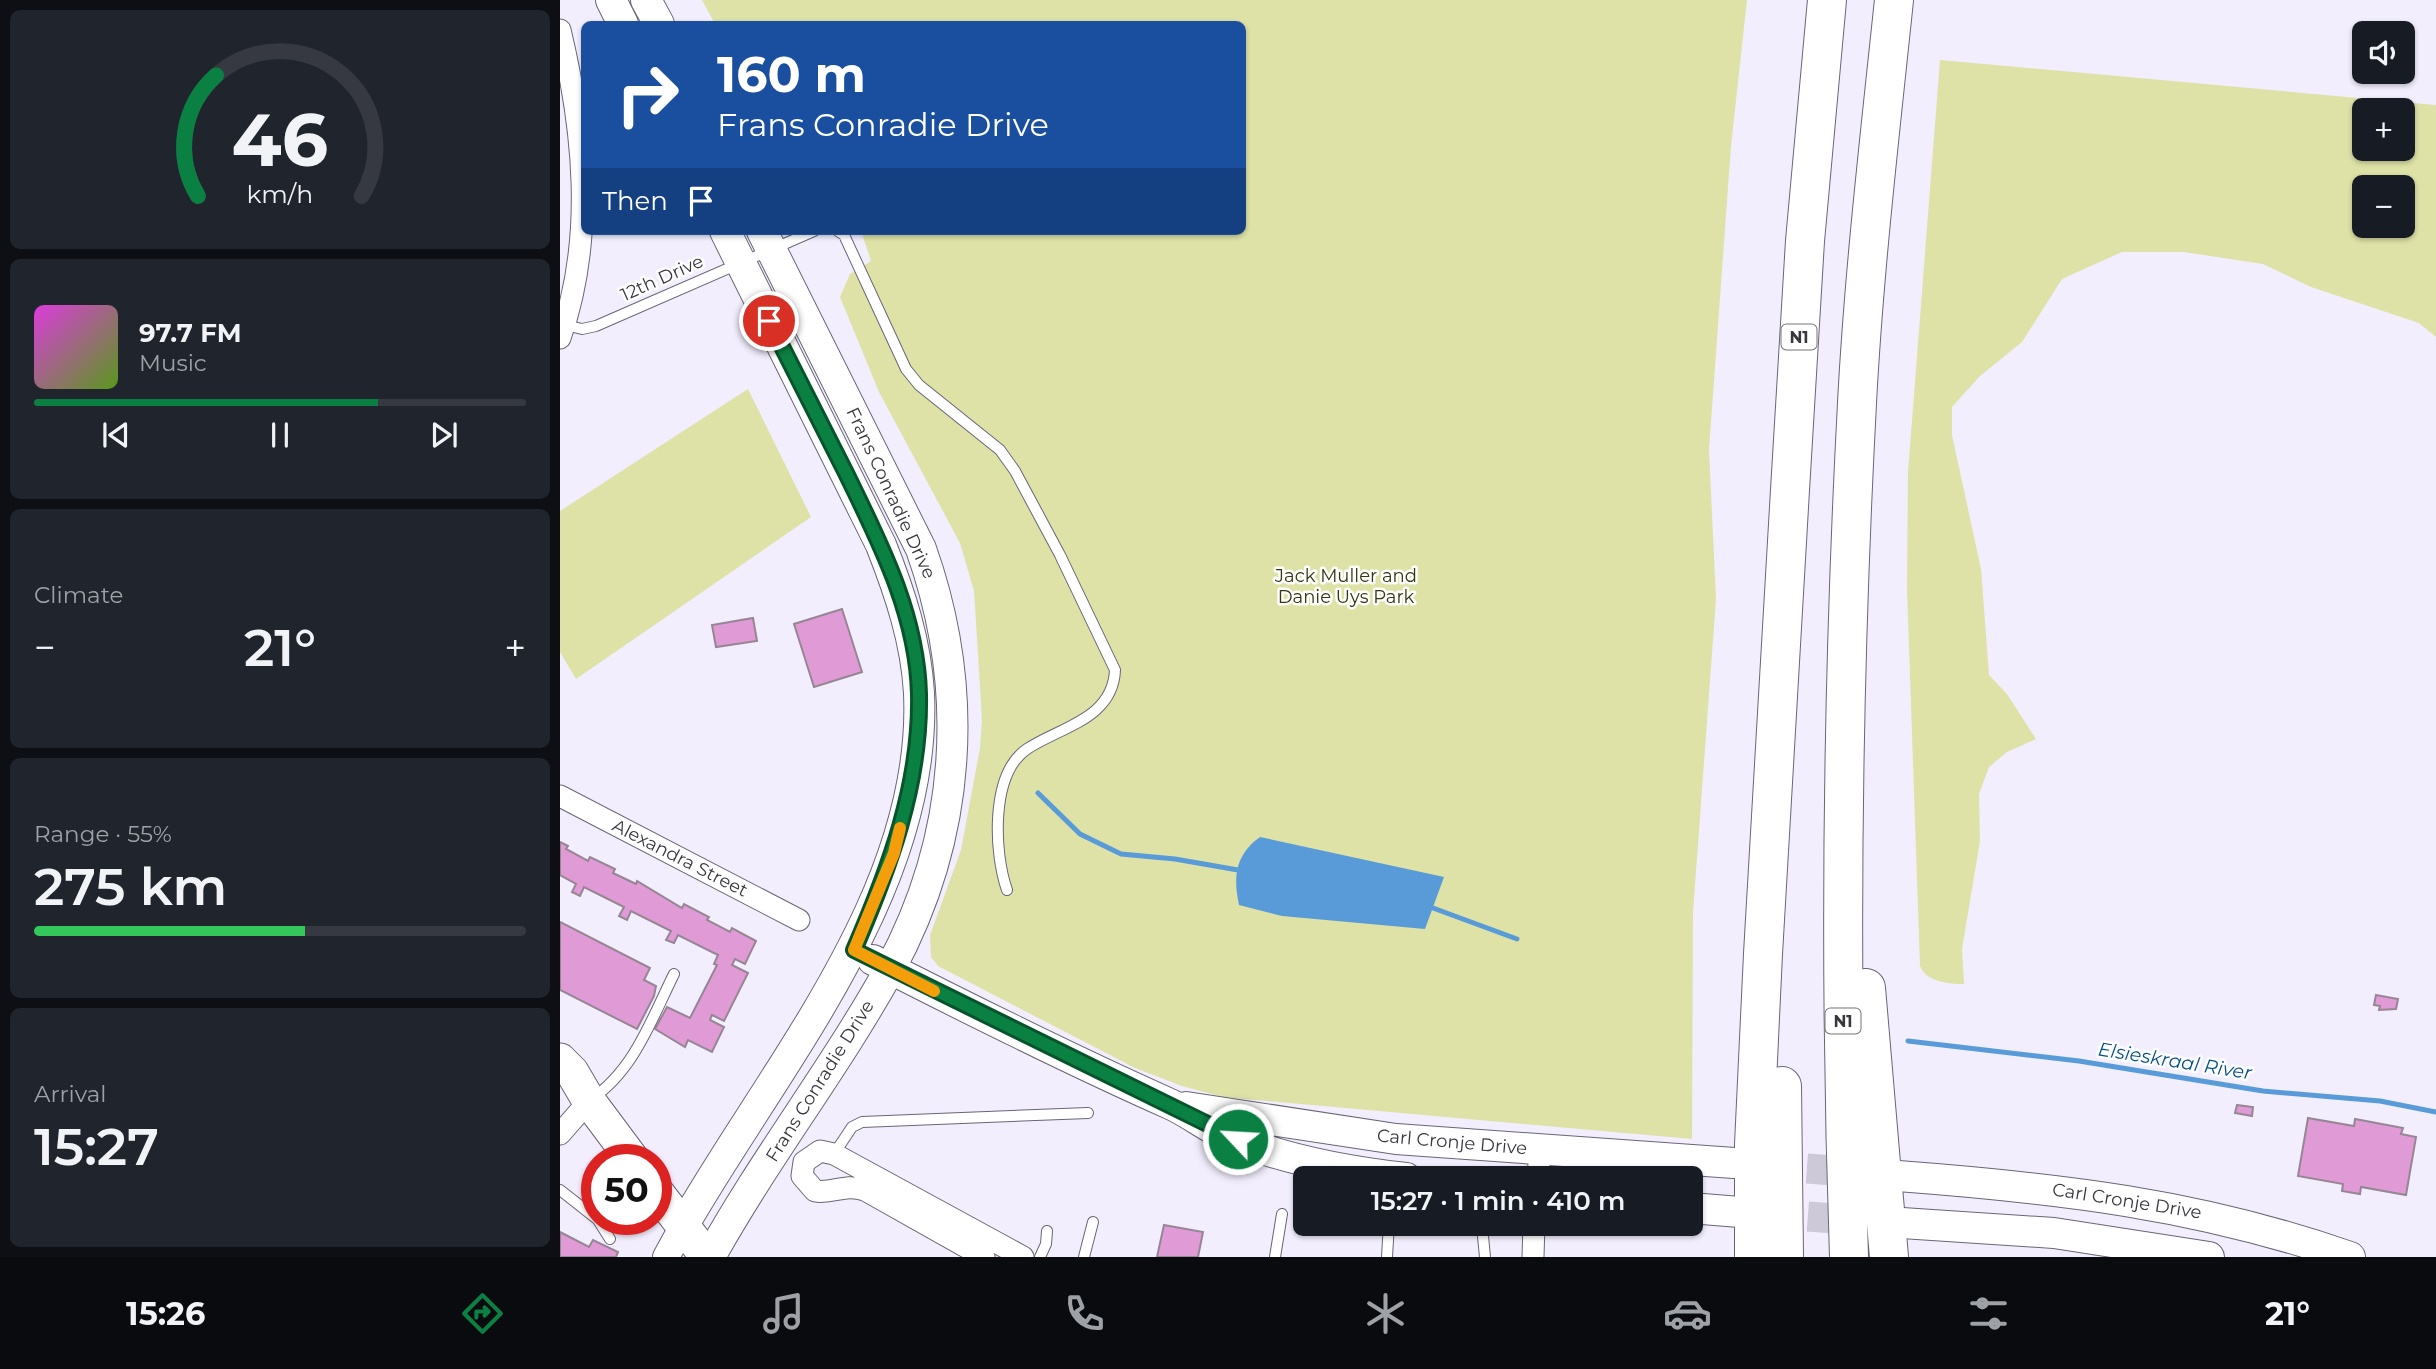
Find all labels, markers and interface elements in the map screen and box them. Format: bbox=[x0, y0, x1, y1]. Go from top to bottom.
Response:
map controls bbox=[2352, 21, 2415, 238]
button: sound bbox=[2352, 21, 2415, 84]
text: 160 m bbox=[717, 45, 866, 104]
icon: right bbox=[602, 49, 693, 140]
text: 46 bbox=[232, 96, 328, 184]
button: + bbox=[2352, 98, 2415, 161]
text: Frans Conradie Drive bbox=[717, 105, 1049, 144]
button: − bbox=[2352, 175, 2415, 238]
text: km/h bbox=[247, 179, 313, 209]
icon: arrive bbox=[682, 182, 720, 220]
text: Then bbox=[602, 185, 668, 217]
street label: 12th Drive bbox=[617, 250, 707, 306]
pin bbox=[739, 291, 799, 351]
icon: arrive bbox=[750, 302, 788, 340]
text: 97.7 FM bbox=[139, 317, 242, 349]
road number: N1 bbox=[1782, 324, 1816, 350]
text: Music bbox=[139, 349, 207, 377]
street label: Frans Conradie Drive bbox=[842, 404, 940, 582]
icon: previous bbox=[97, 416, 135, 454]
icon: pause bbox=[261, 416, 299, 454]
icon: next bbox=[425, 416, 463, 454]
park label: Jack Muller and Danie Uys Park bbox=[1274, 565, 1417, 608]
text: Climate bbox=[34, 581, 123, 609]
text: 21° bbox=[244, 616, 316, 679]
text: − bbox=[34, 624, 56, 671]
text: + bbox=[504, 624, 526, 671]
street label: Alexandra Street bbox=[609, 814, 751, 902]
text: Range · 55% bbox=[34, 820, 172, 848]
text: 275 km bbox=[34, 855, 227, 918]
street label: Frans Conradie Drive bbox=[761, 996, 879, 1166]
road number: N1 bbox=[1826, 1009, 1860, 1034]
water label: Elsieskraal River bbox=[2097, 1037, 2254, 1085]
text: Arrival bbox=[34, 1080, 107, 1108]
position arrow bbox=[1201, 1102, 1275, 1176]
text: 15:27 bbox=[34, 1115, 159, 1178]
street label: Carl Cronje Drive bbox=[1376, 1124, 1528, 1160]
speed limit sign: 50 bbox=[581, 1144, 672, 1235]
street label: Carl Cronje Drive bbox=[2051, 1178, 2203, 1224]
text: 15:27 · 1 min · 410 m bbox=[1371, 1185, 1625, 1217]
icon: directions bbox=[458, 1289, 507, 1338]
icon: music bbox=[759, 1289, 808, 1338]
icon: phone bbox=[1060, 1289, 1109, 1338]
icon: climate bbox=[1361, 1289, 1410, 1338]
icon: car bbox=[1663, 1289, 1712, 1338]
icon: filters bbox=[1964, 1289, 2013, 1338]
text: 15:26 bbox=[126, 1294, 205, 1333]
text: 21° bbox=[2265, 1294, 2310, 1333]

